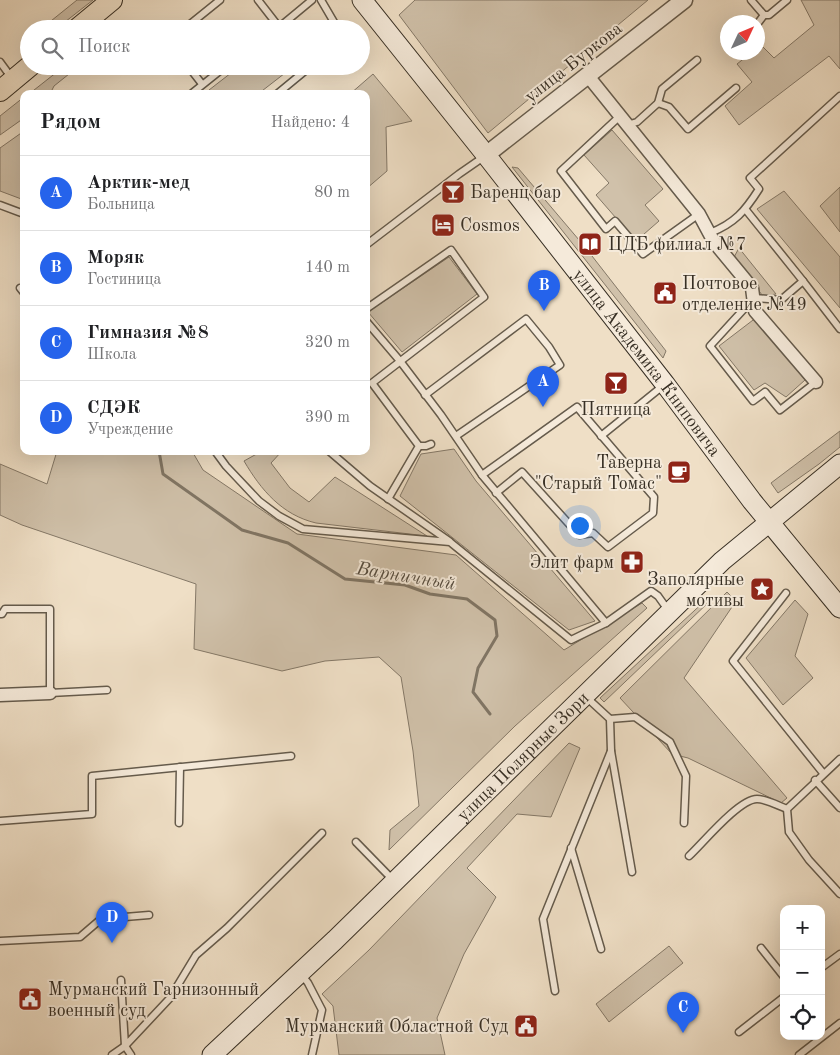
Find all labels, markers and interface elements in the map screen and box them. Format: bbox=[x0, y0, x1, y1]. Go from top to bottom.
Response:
north arrow bbox=[720, 15, 765, 60]
street label: улица Буркова bbox=[522, 19, 626, 106]
search box bbox=[20, 20, 370, 75]
icon: search bbox=[38, 34, 66, 62]
text: Поиск bbox=[78, 38, 130, 57]
text: Рядом bbox=[40, 112, 101, 133]
text: Найдено: 4 bbox=[271, 115, 350, 131]
text: Арктик-мед bbox=[87, 174, 190, 193]
bar icon: Баренц бар bbox=[440, 179, 466, 205]
place label: Баренц бар bbox=[470, 184, 561, 202]
text: A bbox=[50, 185, 62, 201]
text: 80 m bbox=[314, 185, 350, 201]
text: Больница bbox=[87, 197, 155, 213]
hotel icon: Cosmos bbox=[430, 212, 456, 238]
place label: Cosmos bbox=[460, 217, 520, 235]
library icon: ЦДБ филиал №7 bbox=[577, 231, 603, 257]
place label: ЦДБ филиал №7 bbox=[608, 236, 747, 255]
text: Моряк bbox=[87, 249, 144, 268]
text: B bbox=[50, 260, 62, 276]
text: 140 m bbox=[305, 260, 350, 276]
street label: улица Академика Книповича bbox=[569, 266, 724, 460]
pin: B bbox=[528, 270, 560, 311]
text: Гостиница bbox=[87, 272, 161, 288]
place label: Почтовое отделение №49 bbox=[682, 275, 807, 314]
public building icon: Почтовое отделение №49 bbox=[652, 280, 678, 306]
text: Гимназия №8 bbox=[87, 324, 209, 343]
text: C bbox=[51, 335, 61, 351]
text: 320 m bbox=[305, 335, 350, 351]
text: Школа bbox=[87, 347, 137, 363]
pin: A bbox=[527, 366, 559, 407]
bar icon: Пятница bbox=[603, 370, 629, 396]
text: СДЭК bbox=[87, 399, 140, 418]
place label: Пятница bbox=[581, 401, 651, 419]
text: D bbox=[50, 410, 62, 426]
text: 390 m bbox=[305, 410, 350, 426]
text: Учреждение bbox=[87, 422, 173, 438]
place label: Таверна "Старый Томас" bbox=[535, 454, 662, 493]
cafe icon: Таверна "Старый Томас" bbox=[666, 459, 692, 485]
your location bbox=[567, 513, 593, 539]
pharmacy icon: Элит фарм bbox=[619, 549, 645, 575]
place label: Элит фарм bbox=[530, 554, 614, 573]
water label: Варничный bbox=[354, 560, 457, 595]
place label: Заполярные мотивы bbox=[647, 571, 744, 610]
place icon: Заполярные мотивы bbox=[749, 576, 775, 602]
street label: улица Полярные Зори bbox=[454, 689, 593, 825]
pin: D bbox=[96, 902, 128, 943]
map controls bbox=[780, 905, 825, 1040]
button: + bbox=[780, 905, 825, 950]
button: − bbox=[780, 950, 825, 995]
place label: Мурманский Гарнизонный военный суд bbox=[48, 981, 259, 1020]
public building icon: Мурманский Гарнизонный военный суд bbox=[17, 986, 43, 1012]
pin: C bbox=[667, 992, 699, 1033]
button: locate bbox=[780, 995, 825, 1040]
public building icon: Мурманский Областной Суд bbox=[513, 1013, 539, 1039]
place label: Мурманский Областной Суд bbox=[285, 1018, 508, 1036]

